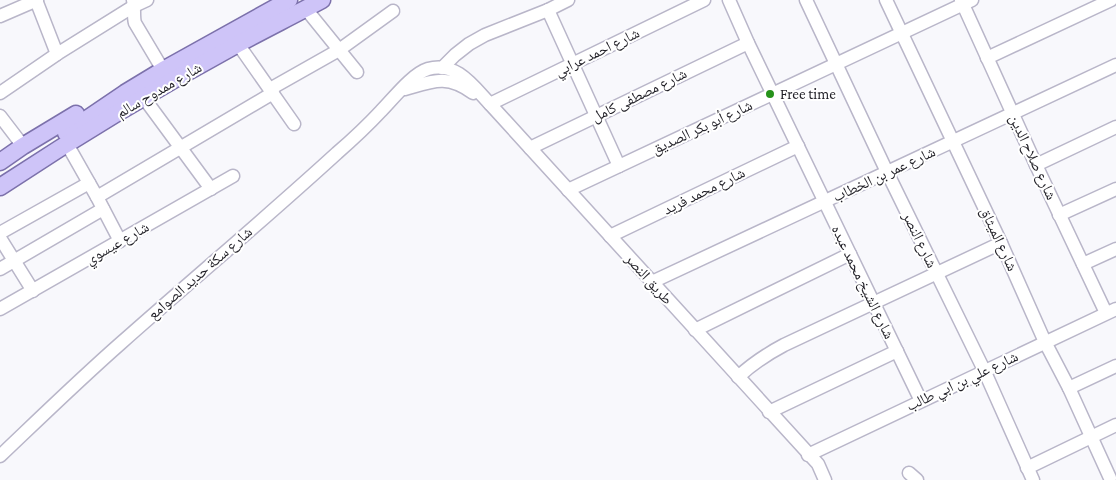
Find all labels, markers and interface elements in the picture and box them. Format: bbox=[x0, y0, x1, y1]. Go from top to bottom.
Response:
street label: شارع احمد عرابي bbox=[552, 25, 644, 83]
street label: شارع ممدوح سالم bbox=[114, 59, 206, 123]
street label: شارع مصطفى كامل bbox=[589, 65, 690, 127]
place label: Free time bbox=[780, 86, 836, 102]
marker: Free time bbox=[764, 88, 776, 100]
street label: شارع أبو بكر الصديق bbox=[649, 96, 756, 159]
street label: شارع صلاح الدين bbox=[1004, 112, 1060, 203]
street label: شارع عمر بن الخطاب bbox=[830, 143, 939, 207]
street label: شارع محمد فريد bbox=[661, 164, 748, 219]
street label: شارع الميثاق bbox=[975, 205, 1021, 274]
street label: شارع النصر bbox=[897, 209, 940, 272]
street label: شارع عيسوي bbox=[82, 218, 154, 271]
street label: شارع سكة حديد الصوامع bbox=[145, 223, 257, 324]
street label: شارع الشيخ محمد عبده bbox=[827, 223, 898, 342]
street label: طريق النصر bbox=[620, 250, 676, 309]
street label: شارع علي بن ابي طالب bbox=[904, 348, 1022, 417]

